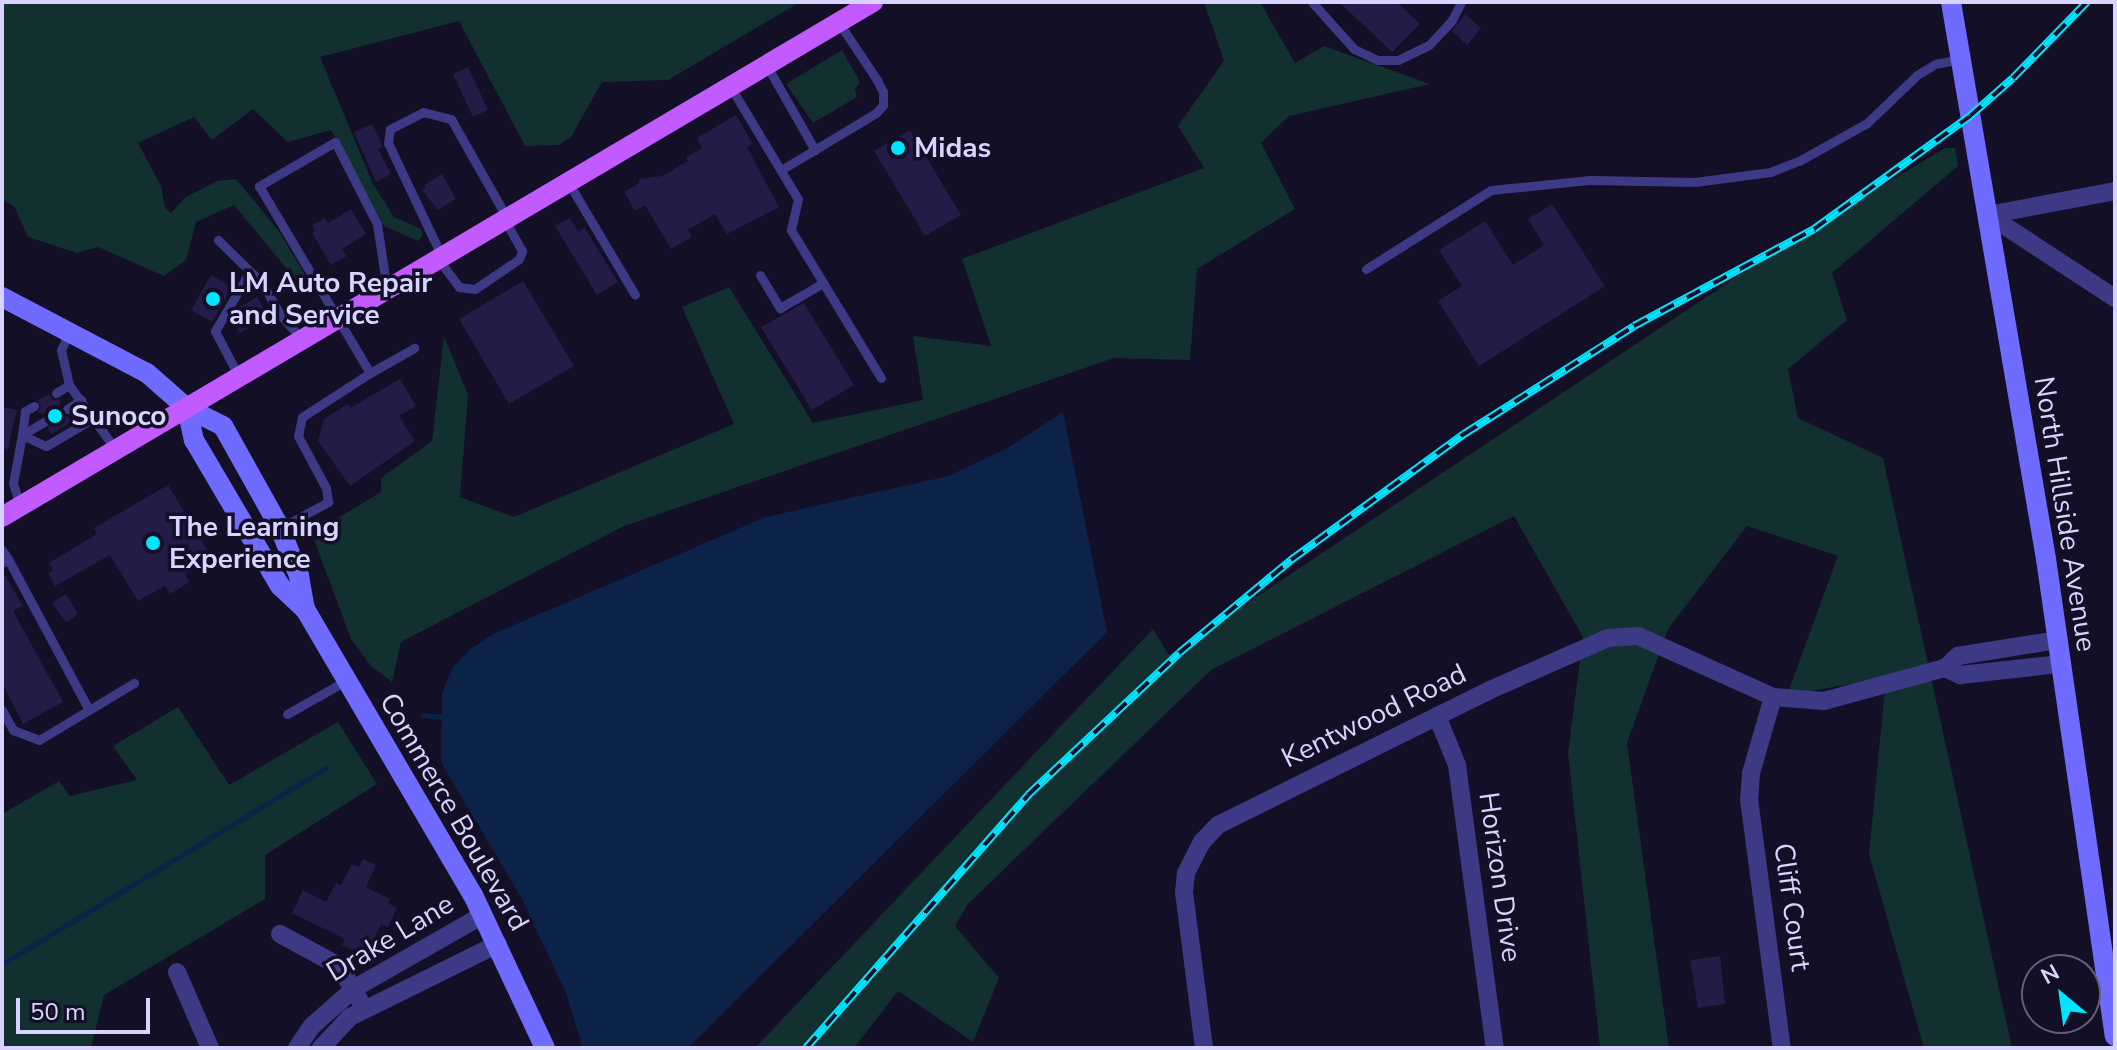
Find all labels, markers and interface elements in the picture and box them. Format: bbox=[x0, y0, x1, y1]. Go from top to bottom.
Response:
place label: Midas bbox=[914, 131, 991, 165]
marker: Midas bbox=[889, 139, 907, 157]
place label: LM Auto Repair and Service bbox=[229, 266, 432, 332]
marker: LM Auto Repair and Service bbox=[204, 290, 222, 308]
street label: North Hillside Avenue bbox=[2027, 374, 2103, 654]
place label: Sunoco bbox=[71, 399, 166, 433]
marker: Sunoco bbox=[46, 407, 64, 425]
place label: The Learning Experience bbox=[169, 510, 339, 576]
marker: The Learning Experience bbox=[144, 534, 162, 552]
street label: Kentwood Road bbox=[1276, 657, 1472, 775]
street label: Commerce Boulevard bbox=[372, 687, 536, 937]
street label: Horizon Drive bbox=[1471, 790, 1529, 964]
street label: Cliff Court bbox=[1766, 841, 1818, 973]
street label: Drake Lane bbox=[320, 887, 460, 989]
north arrow bbox=[2021, 954, 2101, 1034]
text: N bbox=[2036, 958, 2065, 992]
scale bar bbox=[20, 982, 154, 1032]
text: 50 m bbox=[30, 996, 86, 1028]

